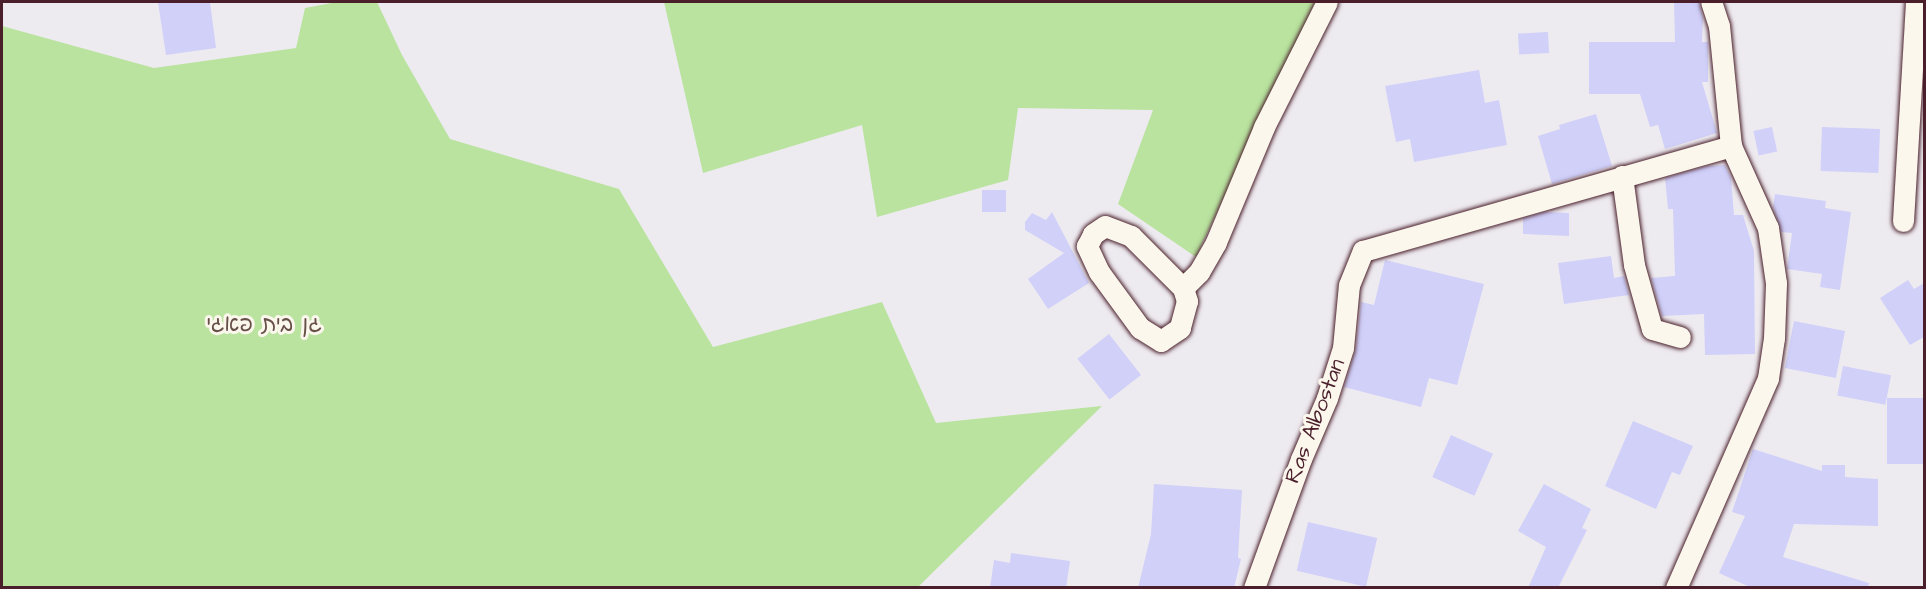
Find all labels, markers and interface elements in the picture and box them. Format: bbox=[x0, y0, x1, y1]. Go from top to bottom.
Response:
park label: גן בית פאגי bbox=[206, 312, 322, 338]
street label: Ras Albostan bbox=[1279, 355, 1351, 487]

